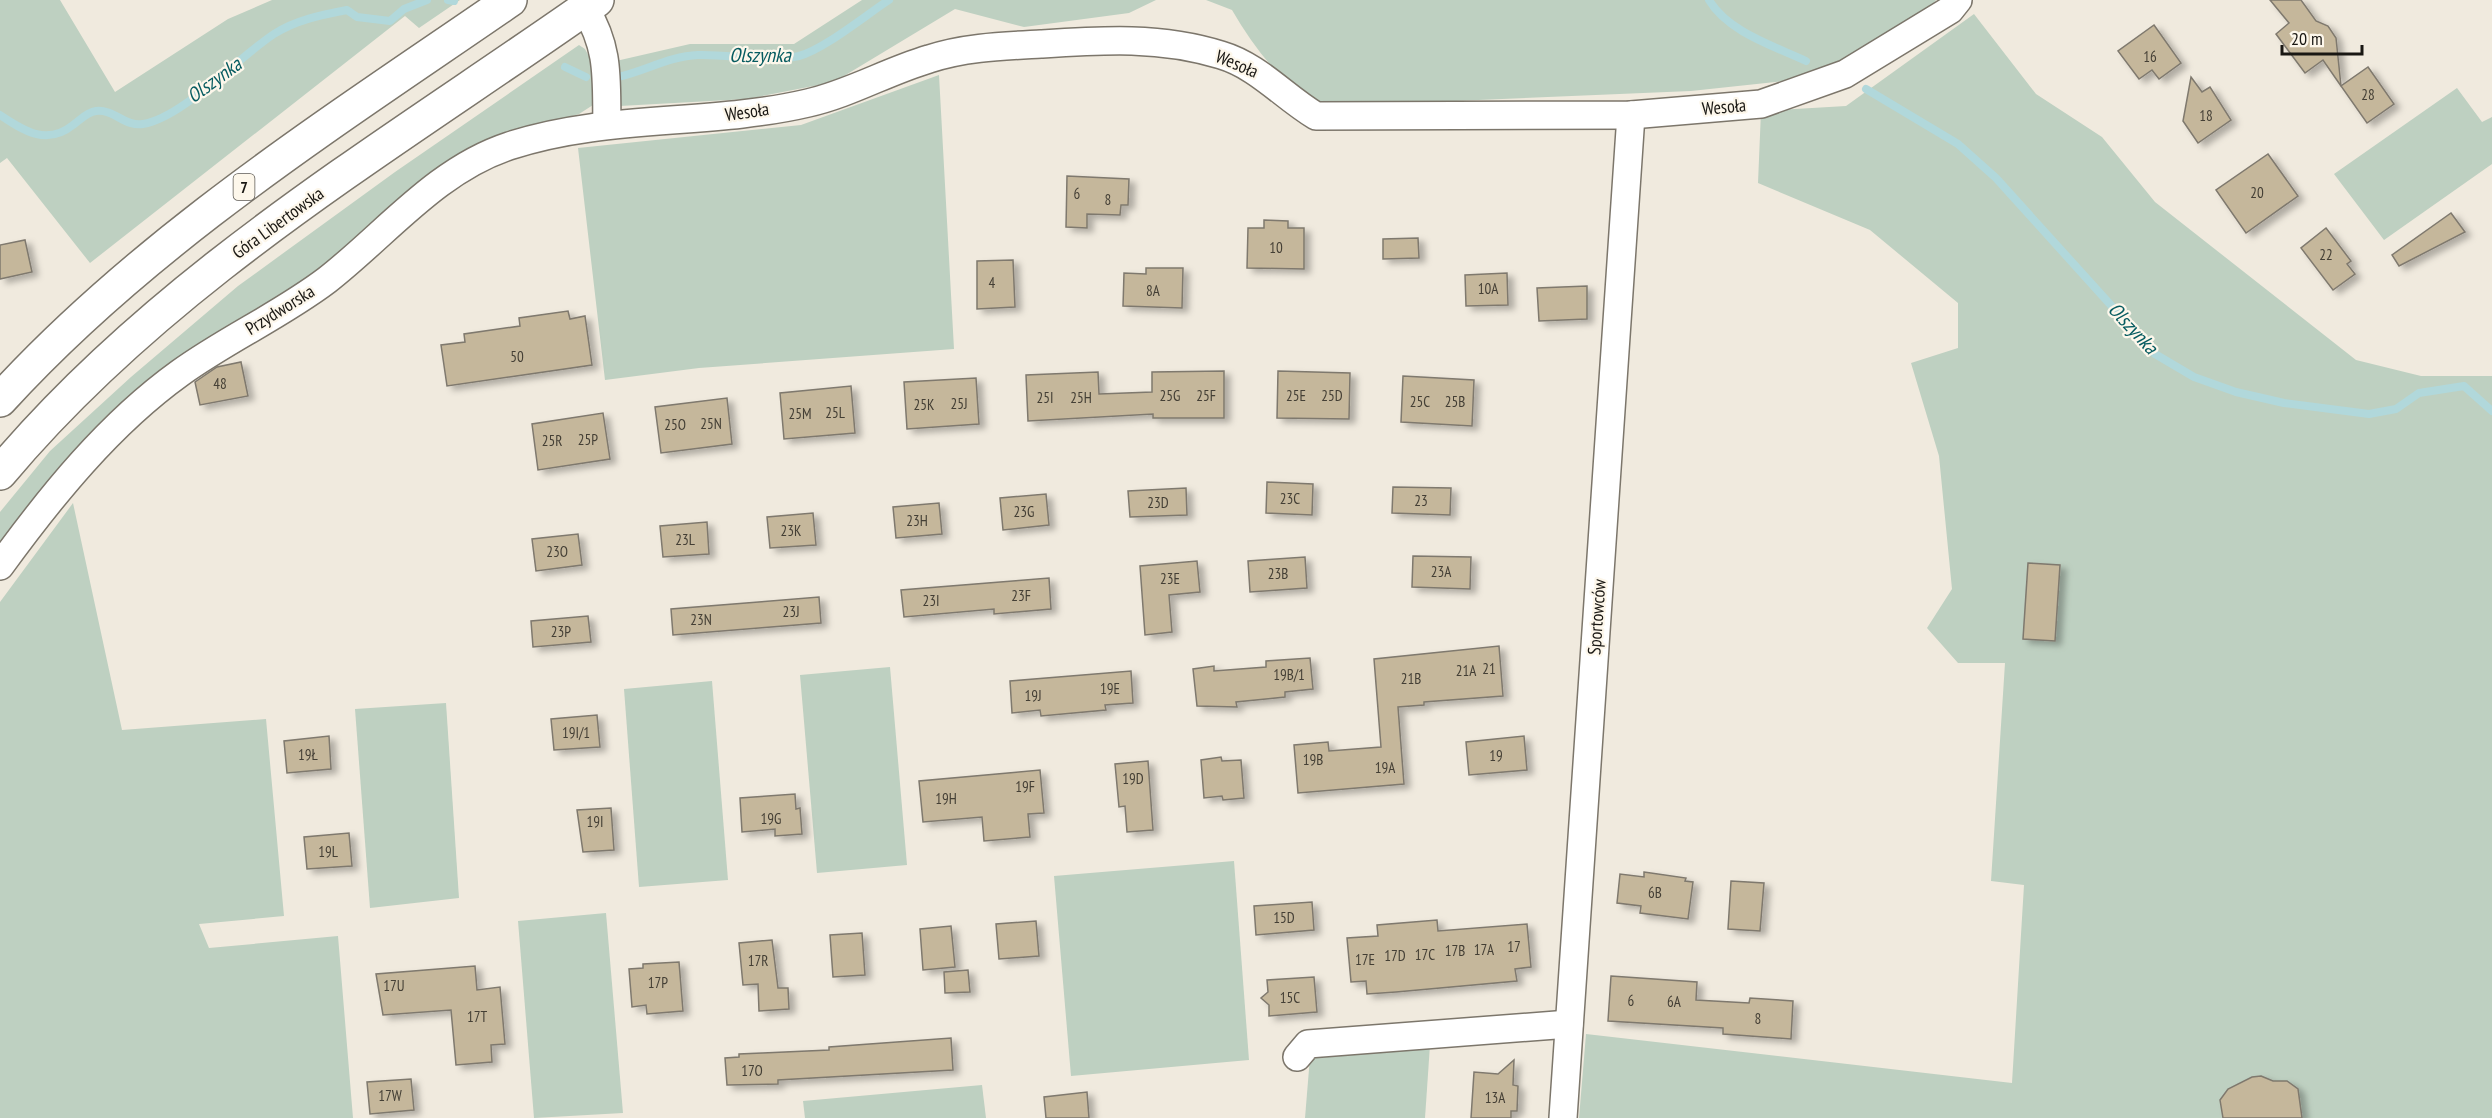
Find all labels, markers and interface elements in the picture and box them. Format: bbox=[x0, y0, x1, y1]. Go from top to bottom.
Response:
scale bar bbox=[2282, 18, 2362, 56]
text: 20 m bbox=[2291, 27, 2323, 50]
water label: Olszynka bbox=[729, 42, 792, 68]
street label: Wesoła bbox=[1212, 44, 1262, 83]
house number: 16 bbox=[2143, 47, 2157, 66]
water label: Olszynka bbox=[181, 51, 247, 109]
house number: 28 bbox=[2361, 85, 2375, 104]
street label: Wesoła bbox=[1701, 93, 1747, 120]
street label: Wesoła bbox=[723, 97, 770, 126]
house number: 18 bbox=[2199, 106, 2213, 125]
road number: 7 bbox=[234, 174, 254, 200]
street label: Góra Libertowska bbox=[227, 182, 328, 264]
house number: 20 bbox=[2250, 183, 2264, 202]
house number: 6 bbox=[1074, 184, 1081, 203]
house number: 8 bbox=[1105, 190, 1111, 209]
house number: 10 bbox=[1269, 238, 1283, 257]
house number: 22 bbox=[2319, 245, 2333, 264]
house number: 4 bbox=[989, 273, 996, 292]
street label: Przydworska bbox=[241, 279, 318, 340]
house number: 10A bbox=[1478, 279, 1499, 298]
house number: 8A bbox=[1146, 281, 1161, 300]
water label: Olszynka bbox=[2103, 297, 2164, 360]
house number: 50 bbox=[510, 347, 524, 366]
house number: 48 bbox=[213, 374, 227, 393]
house number: 25G bbox=[1160, 386, 1180, 405]
house number: 25F bbox=[1196, 386, 1216, 405]
house number: 25E bbox=[1286, 386, 1306, 405]
house number: 25D bbox=[1321, 386, 1343, 405]
house number: 25I bbox=[1037, 388, 1054, 407]
house number: 25H bbox=[1070, 388, 1092, 407]
house number: 25C bbox=[1410, 392, 1430, 411]
house number: 25B bbox=[1445, 392, 1465, 411]
house number: 25J bbox=[950, 394, 968, 413]
house number: 25K bbox=[914, 395, 935, 414]
house number: 25L bbox=[825, 403, 846, 422]
house number: 25M bbox=[788, 404, 812, 423]
house number: 25N bbox=[700, 414, 722, 433]
house number: 25O bbox=[664, 415, 686, 434]
house number: 25P bbox=[578, 430, 598, 449]
house number: 25R bbox=[542, 431, 562, 450]
house number: 23C bbox=[1280, 489, 1300, 508]
house number: 23 bbox=[1414, 491, 1428, 510]
house number: 23D bbox=[1147, 493, 1169, 512]
house number: 23G bbox=[1014, 502, 1034, 521]
house number: 23H bbox=[906, 511, 928, 530]
house number: 23K bbox=[781, 521, 802, 540]
house number: 23L bbox=[675, 530, 696, 549]
house number: 23O bbox=[546, 542, 568, 561]
house number: 23A bbox=[1431, 562, 1452, 581]
house number: 23B bbox=[1268, 564, 1288, 583]
house number: 23E bbox=[1160, 569, 1180, 588]
street label: Sportowców bbox=[1582, 578, 1611, 656]
house number: 23F bbox=[1011, 586, 1031, 605]
house number: 23I bbox=[923, 591, 940, 610]
house number: 23J bbox=[782, 602, 800, 621]
house number: 23N bbox=[690, 610, 712, 629]
house number: 23P bbox=[551, 622, 571, 641]
house number: 21 bbox=[1482, 659, 1496, 678]
house number: 21A bbox=[1456, 661, 1477, 680]
house number: 19B/1 bbox=[1273, 665, 1305, 684]
house number: 21B bbox=[1401, 669, 1421, 688]
house number: 19E bbox=[1100, 679, 1120, 698]
house number: 19J bbox=[1024, 686, 1042, 705]
house number: 19I/1 bbox=[562, 723, 590, 742]
house number: 19Ł bbox=[298, 745, 319, 764]
house number: 19 bbox=[1489, 746, 1503, 765]
house number: 19B bbox=[1303, 750, 1323, 769]
house number: 19A bbox=[1375, 758, 1396, 777]
house number: 19D bbox=[1122, 769, 1144, 788]
house number: 19F bbox=[1015, 777, 1035, 796]
house number: 19H bbox=[935, 789, 957, 808]
house number: 19G bbox=[761, 809, 781, 828]
house number: 19I bbox=[587, 812, 604, 831]
house number: 19L bbox=[318, 842, 339, 861]
house number: 6B bbox=[1648, 883, 1662, 902]
house number: 15D bbox=[1273, 908, 1295, 927]
house number: 17 bbox=[1507, 937, 1521, 956]
house number: 17A bbox=[1474, 940, 1495, 959]
house number: 17B bbox=[1445, 941, 1465, 960]
house number: 17C bbox=[1415, 945, 1435, 964]
house number: 17D bbox=[1384, 946, 1406, 965]
house number: 17E bbox=[1355, 950, 1375, 969]
house number: 17R bbox=[748, 951, 768, 970]
house number: 17P bbox=[648, 973, 668, 992]
house number: 17U bbox=[383, 976, 405, 995]
house number: 15C bbox=[1280, 988, 1300, 1007]
house number: 6 bbox=[1628, 991, 1635, 1010]
house number: 6A bbox=[1667, 992, 1682, 1011]
house number: 17T bbox=[467, 1007, 487, 1026]
house number: 8 bbox=[1755, 1009, 1761, 1028]
house number: 17O bbox=[741, 1061, 763, 1080]
house number: 17W bbox=[378, 1086, 402, 1105]
house number: 13A bbox=[1485, 1088, 1506, 1107]

